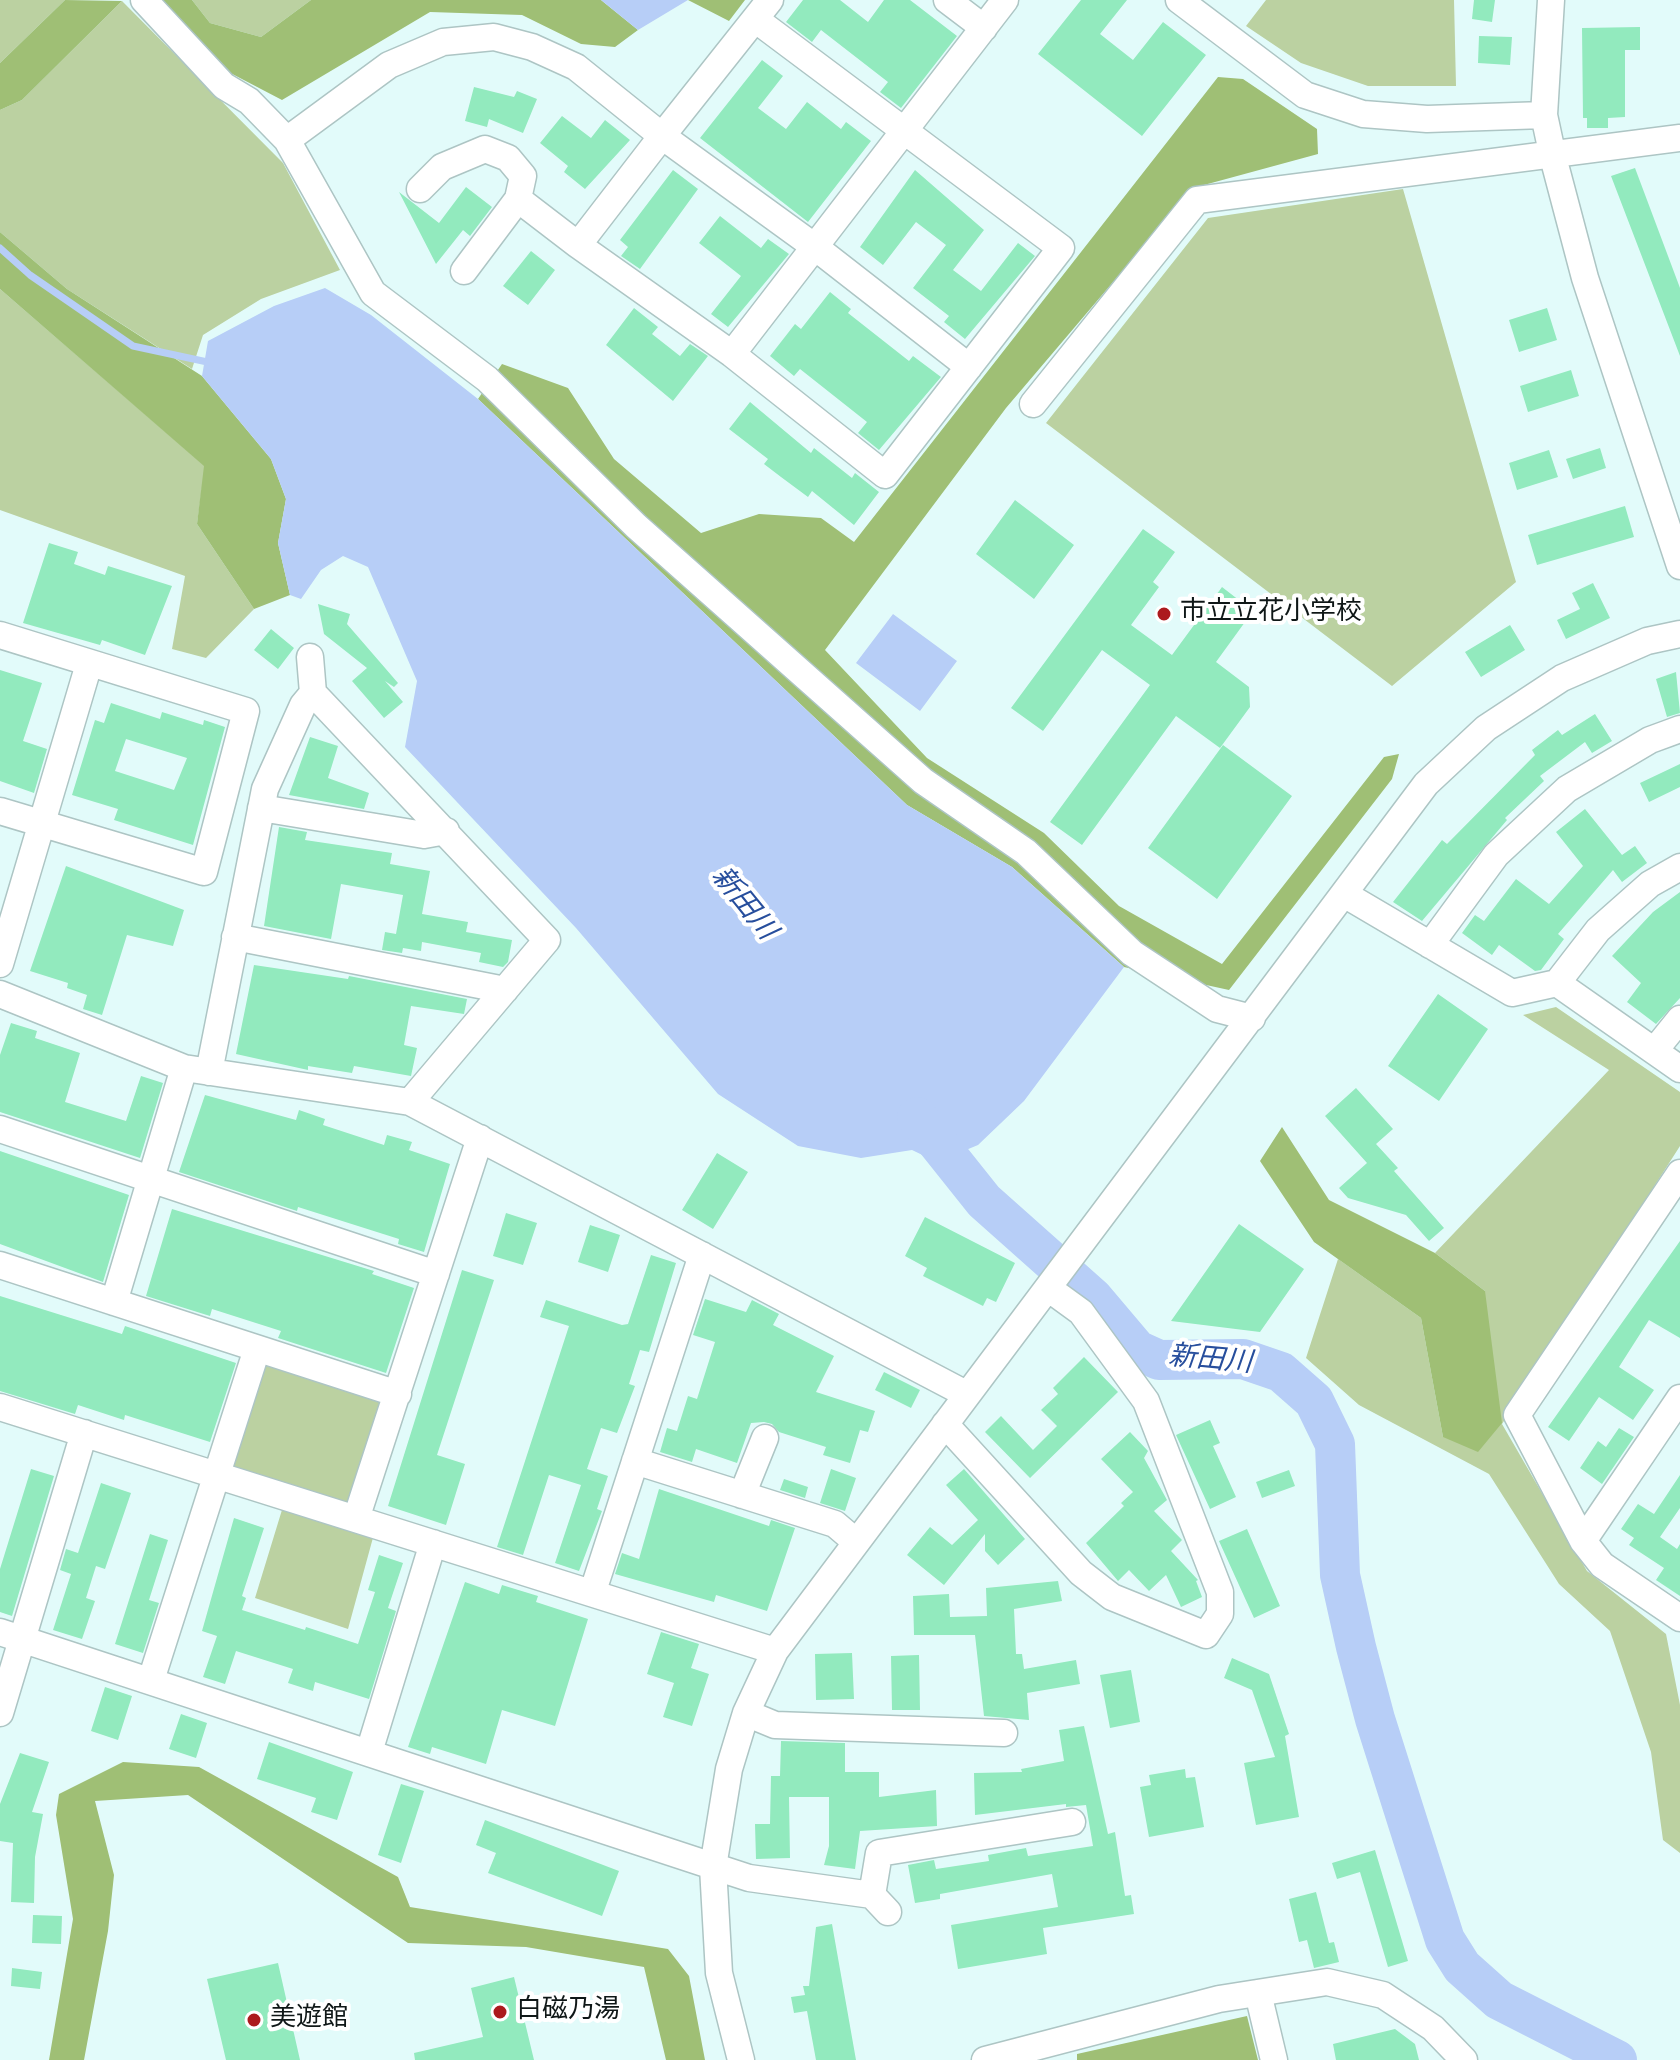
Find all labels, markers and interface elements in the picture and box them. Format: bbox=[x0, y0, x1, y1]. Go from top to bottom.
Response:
place label: 市立立花小学校 bbox=[1180, 598, 1362, 630]
marker: 市立立花小学校 bbox=[1155, 605, 1173, 623]
water label: 新田川 bbox=[703, 862, 781, 948]
water label: 新田川 bbox=[1167, 1342, 1253, 1382]
place label: 白磁乃湯 bbox=[516, 1996, 620, 2028]
marker: 白磁乃湯 bbox=[491, 2003, 509, 2021]
place label: 美遊館 bbox=[270, 2004, 348, 2036]
marker: 美遊館 bbox=[245, 2011, 263, 2029]

